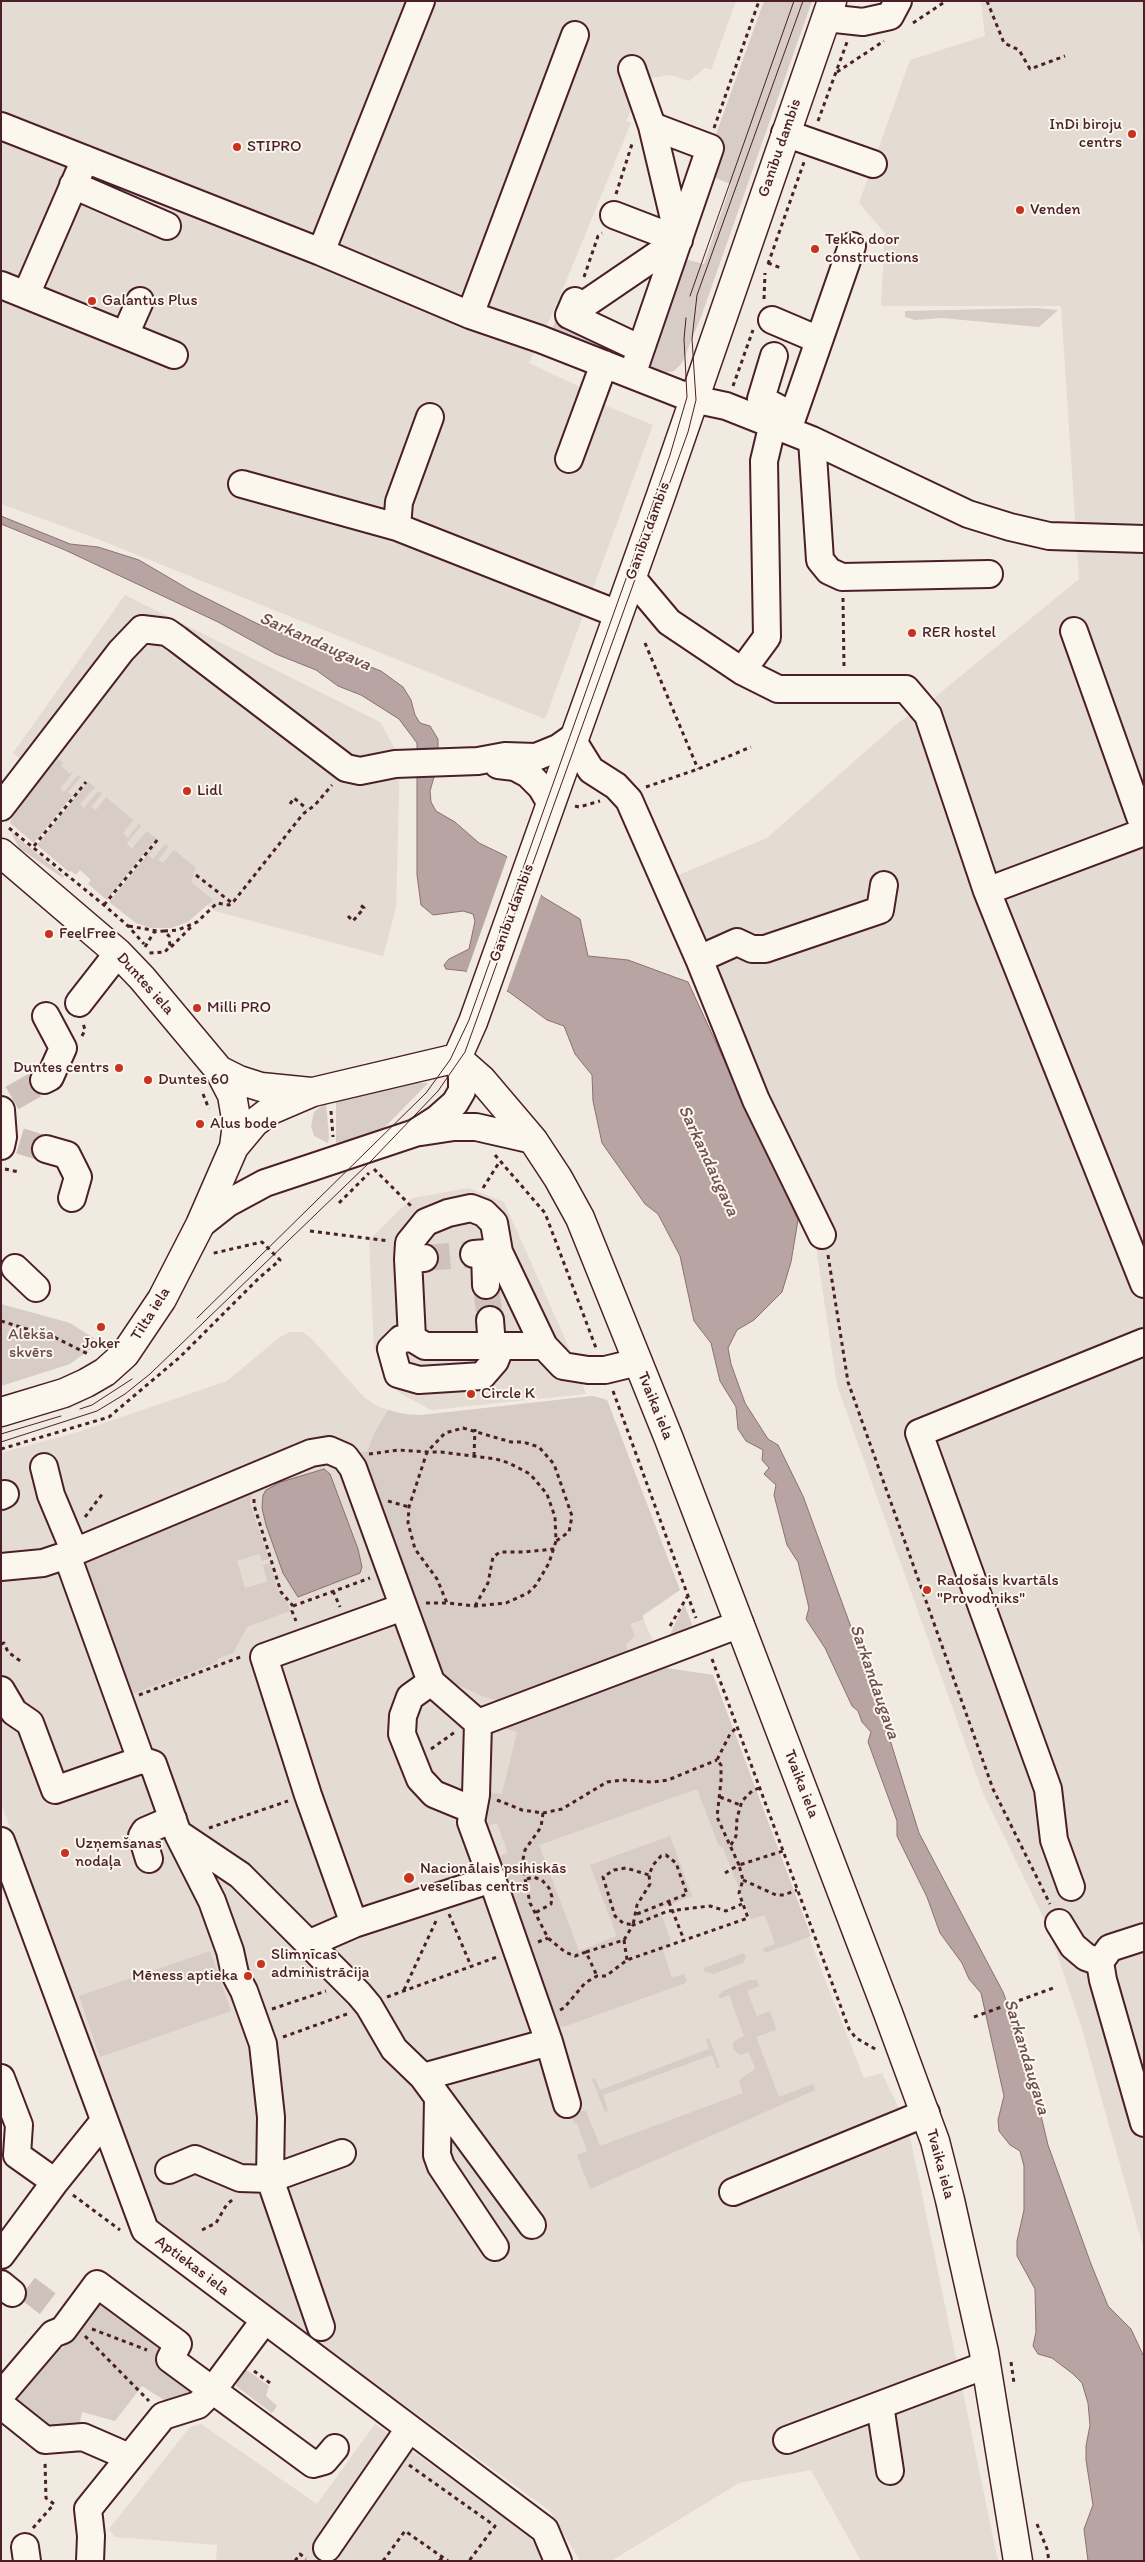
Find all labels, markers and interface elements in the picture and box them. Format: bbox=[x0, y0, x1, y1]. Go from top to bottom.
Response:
street label: Ganību dambis bbox=[754, 96, 806, 200]
place label: InDi biroju centrs bbox=[1049, 115, 1122, 153]
marker: InDi biroju centrs bbox=[1126, 128, 1138, 140]
place label: STIPRO bbox=[247, 137, 302, 157]
marker: STIPRO bbox=[231, 141, 243, 153]
place label: Venden bbox=[1030, 200, 1081, 220]
marker: Venden bbox=[1014, 204, 1026, 216]
place label: Tekko door constructions bbox=[825, 230, 919, 268]
marker: Tekko door constructions bbox=[809, 243, 821, 255]
place label: Galantus Plus bbox=[102, 291, 198, 311]
marker: Galantus Plus bbox=[86, 295, 98, 307]
street label: Ganību dambis bbox=[621, 479, 675, 583]
water label: Sarkandaugava bbox=[256, 608, 374, 676]
place label: RER hostel bbox=[922, 623, 996, 643]
marker: RER hostel bbox=[906, 627, 918, 639]
place label: Lidl bbox=[197, 781, 223, 801]
marker: Lidl bbox=[181, 785, 193, 797]
street label: Ganību dambis bbox=[485, 861, 539, 965]
place label: FeelFree bbox=[59, 924, 116, 944]
marker: FeelFree bbox=[43, 928, 55, 940]
street label: Duntes iela bbox=[112, 949, 178, 1019]
place label: Milli PRO bbox=[207, 998, 271, 1018]
marker: Milli PRO bbox=[191, 1002, 203, 1014]
place label: Duntes centrs bbox=[13, 1058, 109, 1078]
marker: Duntes centrs bbox=[113, 1062, 125, 1074]
place label: Duntes 60 bbox=[158, 1070, 229, 1090]
marker: Duntes 60 bbox=[142, 1074, 154, 1086]
water label: Sarkandaugava bbox=[673, 1102, 743, 1220]
place label: Alus bode bbox=[210, 1114, 277, 1134]
marker: Alus bode bbox=[194, 1118, 206, 1130]
street label: Tilta iela bbox=[127, 1284, 175, 1344]
marker: Joker bbox=[95, 1321, 107, 1333]
park label: Alekša skvērs bbox=[8, 1325, 54, 1363]
place label: Joker bbox=[82, 1334, 120, 1354]
street label: Tvaika iela bbox=[633, 1369, 677, 1443]
place label: Circle K bbox=[481, 1384, 535, 1404]
marker: Circle K bbox=[465, 1388, 477, 1400]
place label: Radošais kvartāls "Provodņiks" bbox=[937, 1571, 1059, 1609]
marker: Radošais kvartāls "Provodņiks" bbox=[921, 1584, 933, 1596]
water label: Sarkandaugava bbox=[844, 1622, 904, 1742]
street label: Tvaika iela bbox=[779, 1747, 823, 1821]
place label: Uzņemšanas nodaļa bbox=[75, 1834, 162, 1872]
marker: Uzņemšanas nodaļa bbox=[59, 1847, 71, 1859]
place label: Nacionālais psihiskās veselības centrs bbox=[420, 1859, 567, 1897]
marker: Nacionālais psihiskās veselības centrs bbox=[402, 1871, 416, 1885]
place label: Slimnīcas administrācija bbox=[271, 1945, 369, 1983]
marker: Slimnīcas administrācija bbox=[255, 1958, 267, 1970]
place label: Mēness aptieka bbox=[132, 1966, 238, 1986]
marker: Mēness aptieka bbox=[242, 1970, 254, 1982]
water label: Sarkandaugava bbox=[998, 1997, 1054, 2117]
street label: Tvaika iela bbox=[921, 2127, 959, 2201]
street label: Aptiekas iela bbox=[151, 2232, 233, 2300]

